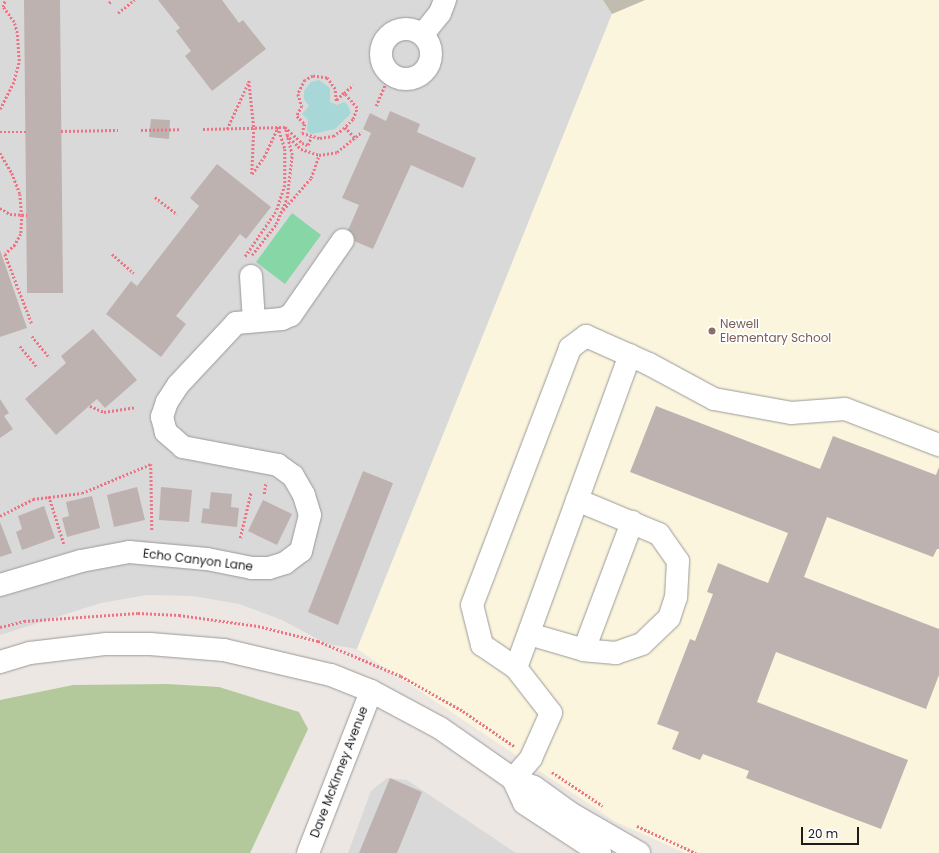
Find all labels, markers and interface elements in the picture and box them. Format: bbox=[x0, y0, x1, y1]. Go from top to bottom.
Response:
place label: Newell Elementary School bbox=[720, 317, 831, 345]
marker: Newell Elementary School bbox=[707, 326, 717, 336]
street label: Echo Canyon Lane bbox=[142, 546, 254, 574]
street label: Dave McKinney Avenue bbox=[307, 704, 371, 840]
scale bar bbox=[803, 819, 861, 845]
text: 20 m bbox=[808, 825, 838, 842]

